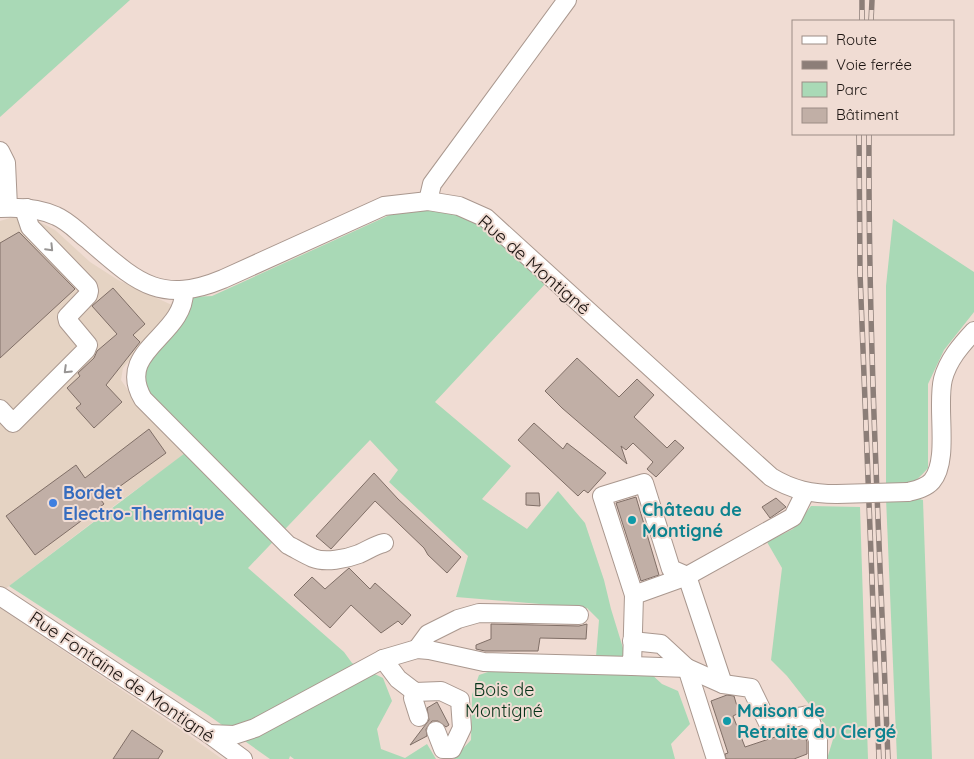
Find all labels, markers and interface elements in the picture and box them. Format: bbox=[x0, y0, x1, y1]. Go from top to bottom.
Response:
legend bbox=[792, 20, 954, 135]
text: Route bbox=[836, 30, 877, 49]
text: Voie ferrée bbox=[836, 55, 912, 74]
text: Parc bbox=[836, 80, 867, 99]
text: Bâtiment bbox=[836, 105, 899, 124]
street label: Rue de Montigné bbox=[474, 210, 595, 320]
one-way arrow bbox=[44, 242, 53, 251]
one-way arrow bbox=[63, 364, 72, 373]
place label: Bordet Electro-Thermique bbox=[63, 481, 225, 525]
marker: Bordet Electro-Thermique bbox=[47, 497, 59, 509]
place label: Château de Montigné bbox=[642, 498, 742, 542]
marker: Château de Montigné bbox=[626, 514, 638, 526]
street label: Rue Fontaine de Montigné bbox=[25, 606, 219, 747]
park label: Bois de Montigné bbox=[465, 678, 543, 722]
place label: Maison de Retraite du Clergé bbox=[737, 699, 896, 743]
marker: Maison de Retraite du Clergé bbox=[721, 715, 733, 727]

